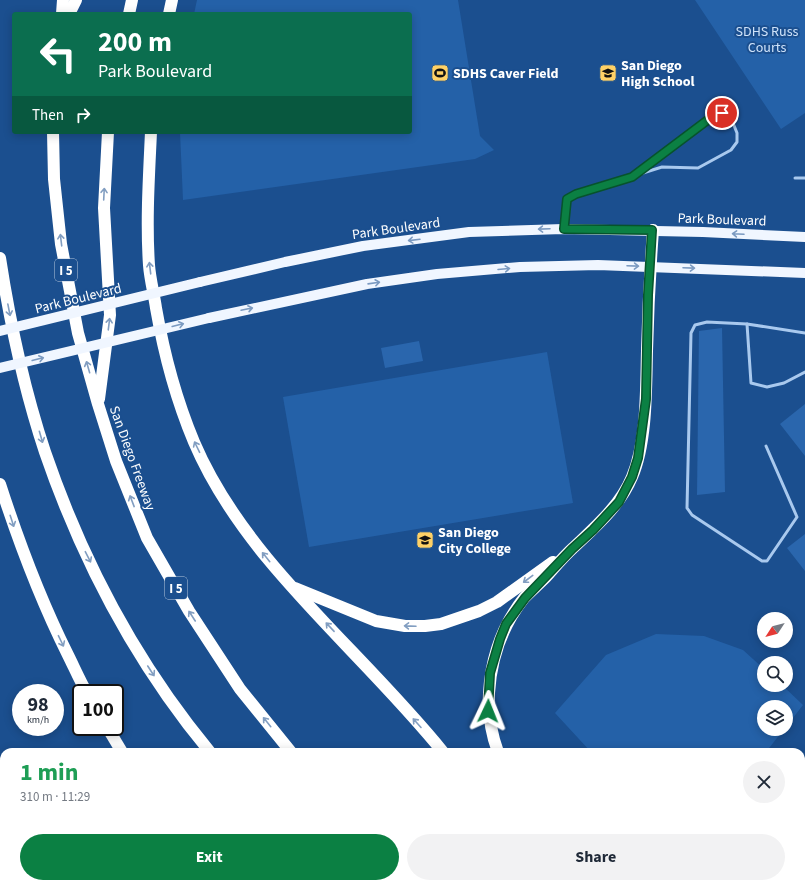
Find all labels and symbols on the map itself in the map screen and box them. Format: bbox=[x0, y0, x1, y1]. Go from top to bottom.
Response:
park label: SDHS Russ Courts bbox=[736, 22, 799, 58]
place label: San Diego High School bbox=[621, 56, 694, 92]
sports icon: SDHS Caver Field bbox=[430, 63, 450, 83]
school or university icon: San Diego High School bbox=[598, 63, 618, 83]
place label: SDHS Caver Field bbox=[453, 64, 559, 84]
pin bbox=[705, 96, 739, 130]
one-way arrow bbox=[101, 188, 108, 201]
street label: Park Boulevard bbox=[677, 208, 767, 232]
street label: Park Boulevard bbox=[351, 213, 441, 245]
one-way arrow bbox=[538, 226, 551, 233]
one-way arrow bbox=[732, 230, 745, 237]
one-way arrow bbox=[57, 234, 65, 247]
one-way arrow bbox=[408, 236, 421, 243]
road number: I 5 bbox=[55, 259, 77, 281]
one-way arrow bbox=[146, 262, 154, 275]
one-way arrow bbox=[626, 263, 639, 270]
one-way arrow bbox=[682, 264, 695, 272]
one-way arrow bbox=[497, 265, 510, 272]
street label: Park Boulevard bbox=[33, 279, 124, 319]
one-way arrow bbox=[367, 279, 380, 287]
one-way arrow bbox=[5, 303, 13, 316]
one-way arrow bbox=[240, 305, 253, 313]
one-way arrow bbox=[105, 318, 113, 331]
one-way arrow bbox=[171, 321, 184, 329]
one-way arrow bbox=[31, 355, 44, 362]
one-way arrow bbox=[84, 361, 91, 374]
street label: San Diego Freeway bbox=[104, 403, 160, 514]
one-way arrow bbox=[38, 430, 45, 443]
one-way arrow bbox=[193, 442, 200, 454]
one-way arrow bbox=[128, 495, 135, 507]
one-way arrow bbox=[9, 514, 16, 527]
place label: San Diego City College bbox=[438, 523, 511, 559]
school or university icon: San Diego City College bbox=[415, 530, 435, 550]
one-way arrow bbox=[85, 551, 93, 563]
one-way arrow bbox=[262, 551, 270, 562]
one-way arrow bbox=[523, 575, 534, 583]
road number: I 5 bbox=[165, 577, 187, 599]
one-way arrow bbox=[188, 610, 196, 621]
north arrow bbox=[757, 612, 793, 648]
one-way arrow bbox=[325, 622, 334, 632]
one-way arrow bbox=[404, 622, 417, 630]
one-way arrow bbox=[58, 635, 65, 647]
one-way arrow bbox=[147, 665, 155, 676]
speed limit sign: 100 bbox=[72, 684, 124, 736]
position arrow bbox=[467, 690, 509, 732]
one-way arrow bbox=[262, 716, 271, 727]
one-way arrow bbox=[413, 718, 422, 728]

